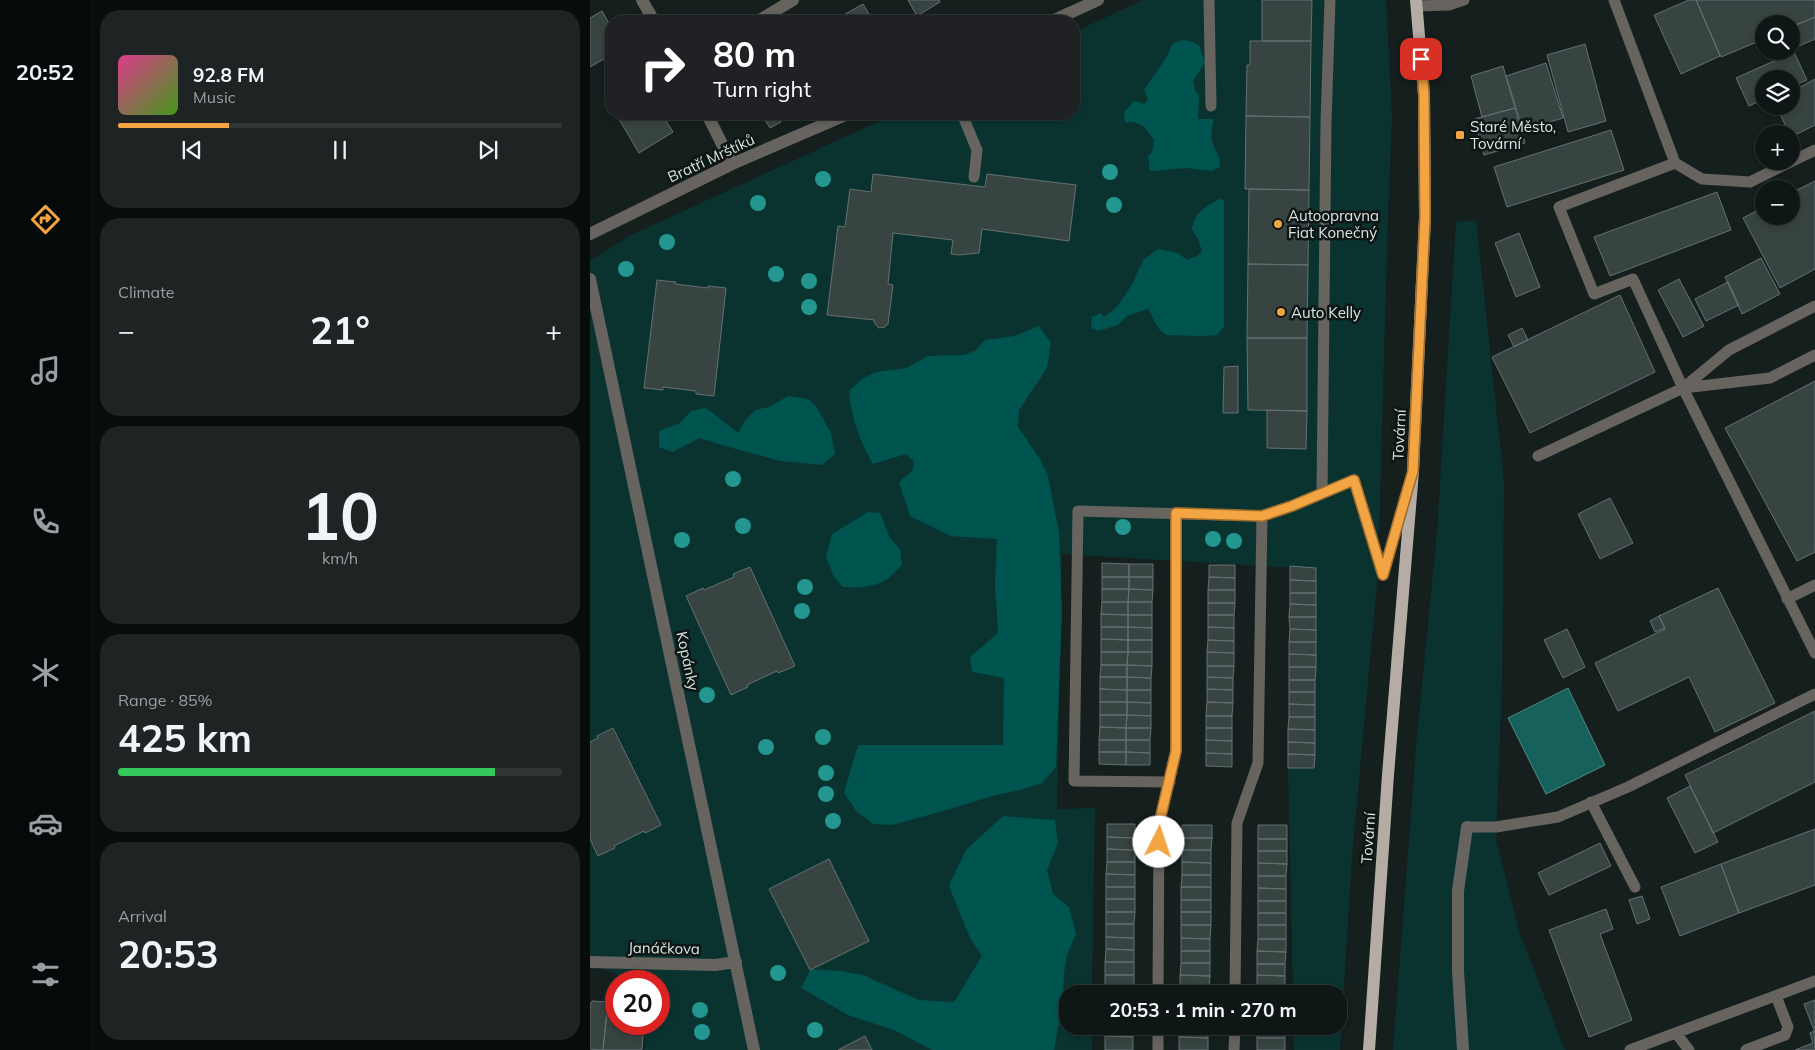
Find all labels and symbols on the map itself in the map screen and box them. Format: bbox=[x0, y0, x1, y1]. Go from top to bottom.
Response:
pin bbox=[1400, 38, 1442, 80]
place label: Staré Město, Tovární bbox=[1470, 117, 1556, 153]
marker: Staré Město, Tovární bbox=[1454, 129, 1466, 141]
street label: Bratří Mrštíků bbox=[665, 130, 757, 186]
place label: Autoopravna Fiat Konečný bbox=[1288, 206, 1379, 242]
marker: Autoopravna Fiat Konečný bbox=[1272, 218, 1284, 230]
place label: Auto Kelly bbox=[1291, 303, 1361, 322]
marker: Auto Kelly bbox=[1275, 306, 1287, 318]
street label: Tovární bbox=[1388, 408, 1410, 461]
street label: Kopánky bbox=[672, 630, 704, 692]
street label: Tovární bbox=[1357, 810, 1379, 864]
position arrow bbox=[1132, 815, 1184, 867]
street label: Janáčkova bbox=[628, 938, 700, 958]
speed limit sign: 20 bbox=[605, 970, 670, 1035]

